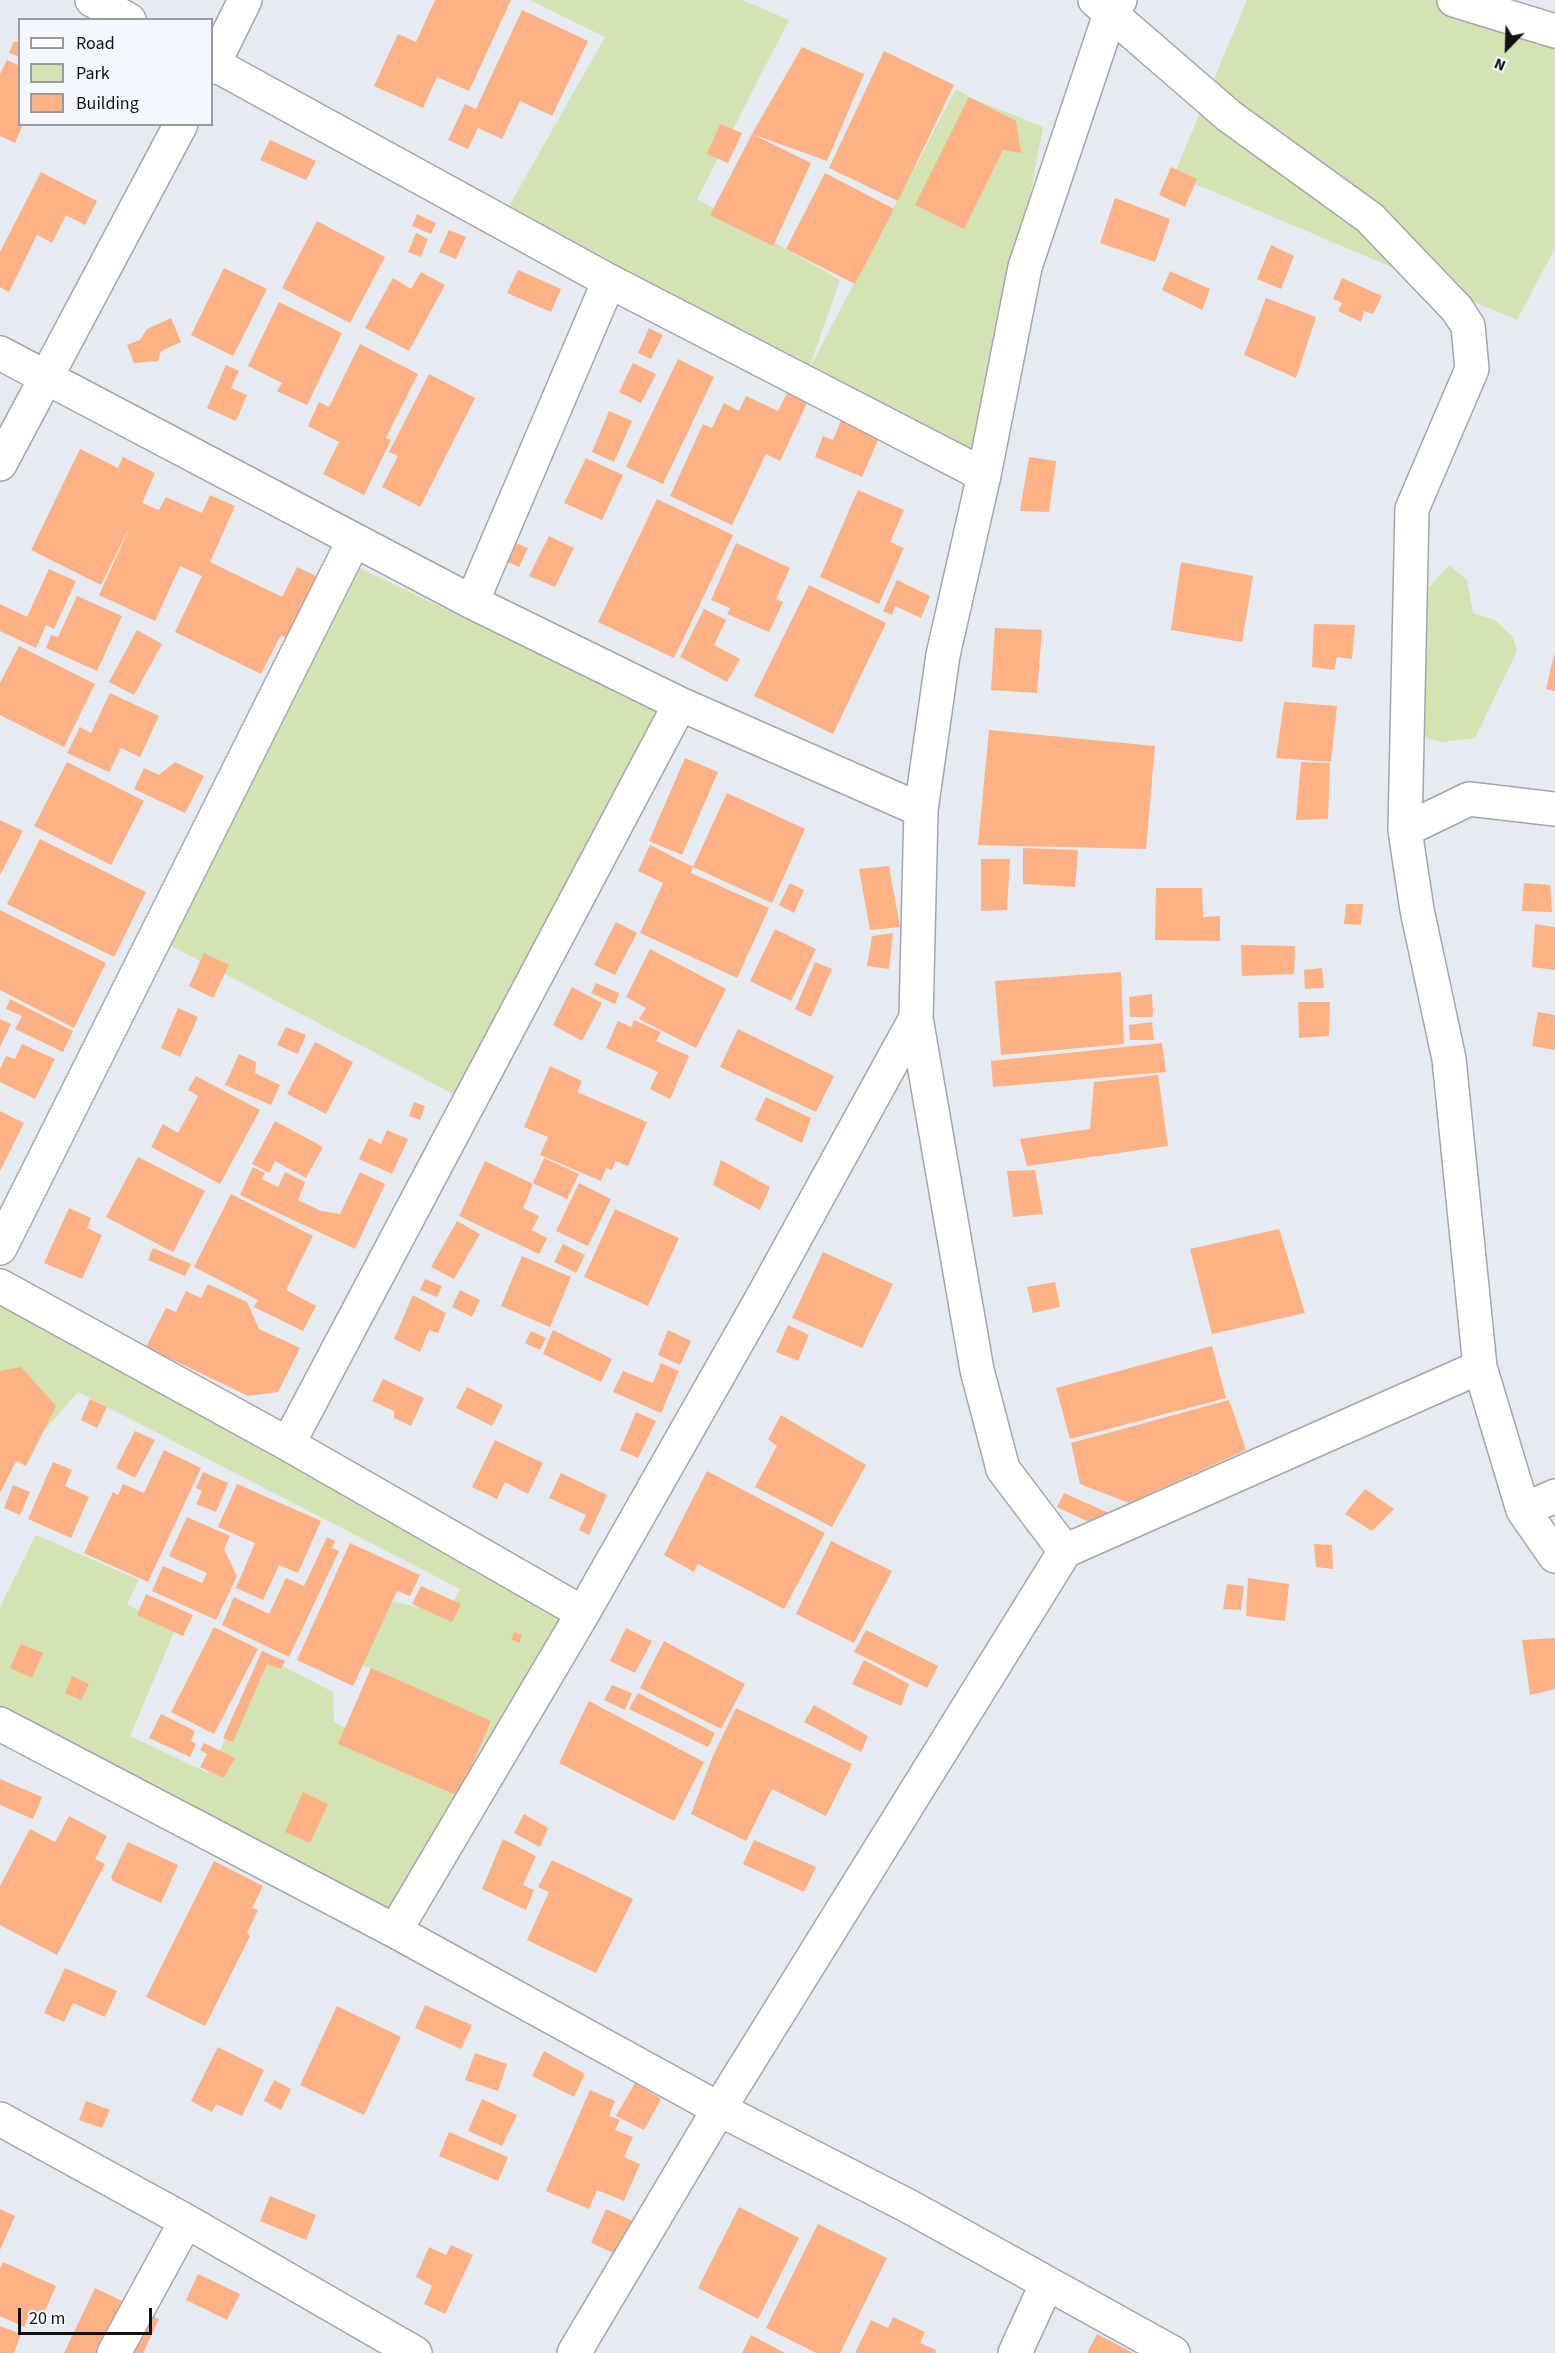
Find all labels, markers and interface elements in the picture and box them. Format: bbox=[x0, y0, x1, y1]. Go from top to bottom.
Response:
legend bbox=[18, 18, 213, 126]
north arrow bbox=[1477, 18, 1537, 78]
text: Road bbox=[76, 31, 115, 56]
text: N bbox=[1491, 52, 1509, 77]
text: Park bbox=[76, 61, 110, 86]
text: Building bbox=[76, 91, 139, 116]
scale bar bbox=[21, 2296, 154, 2334]
text: 20 m bbox=[29, 2306, 65, 2331]

